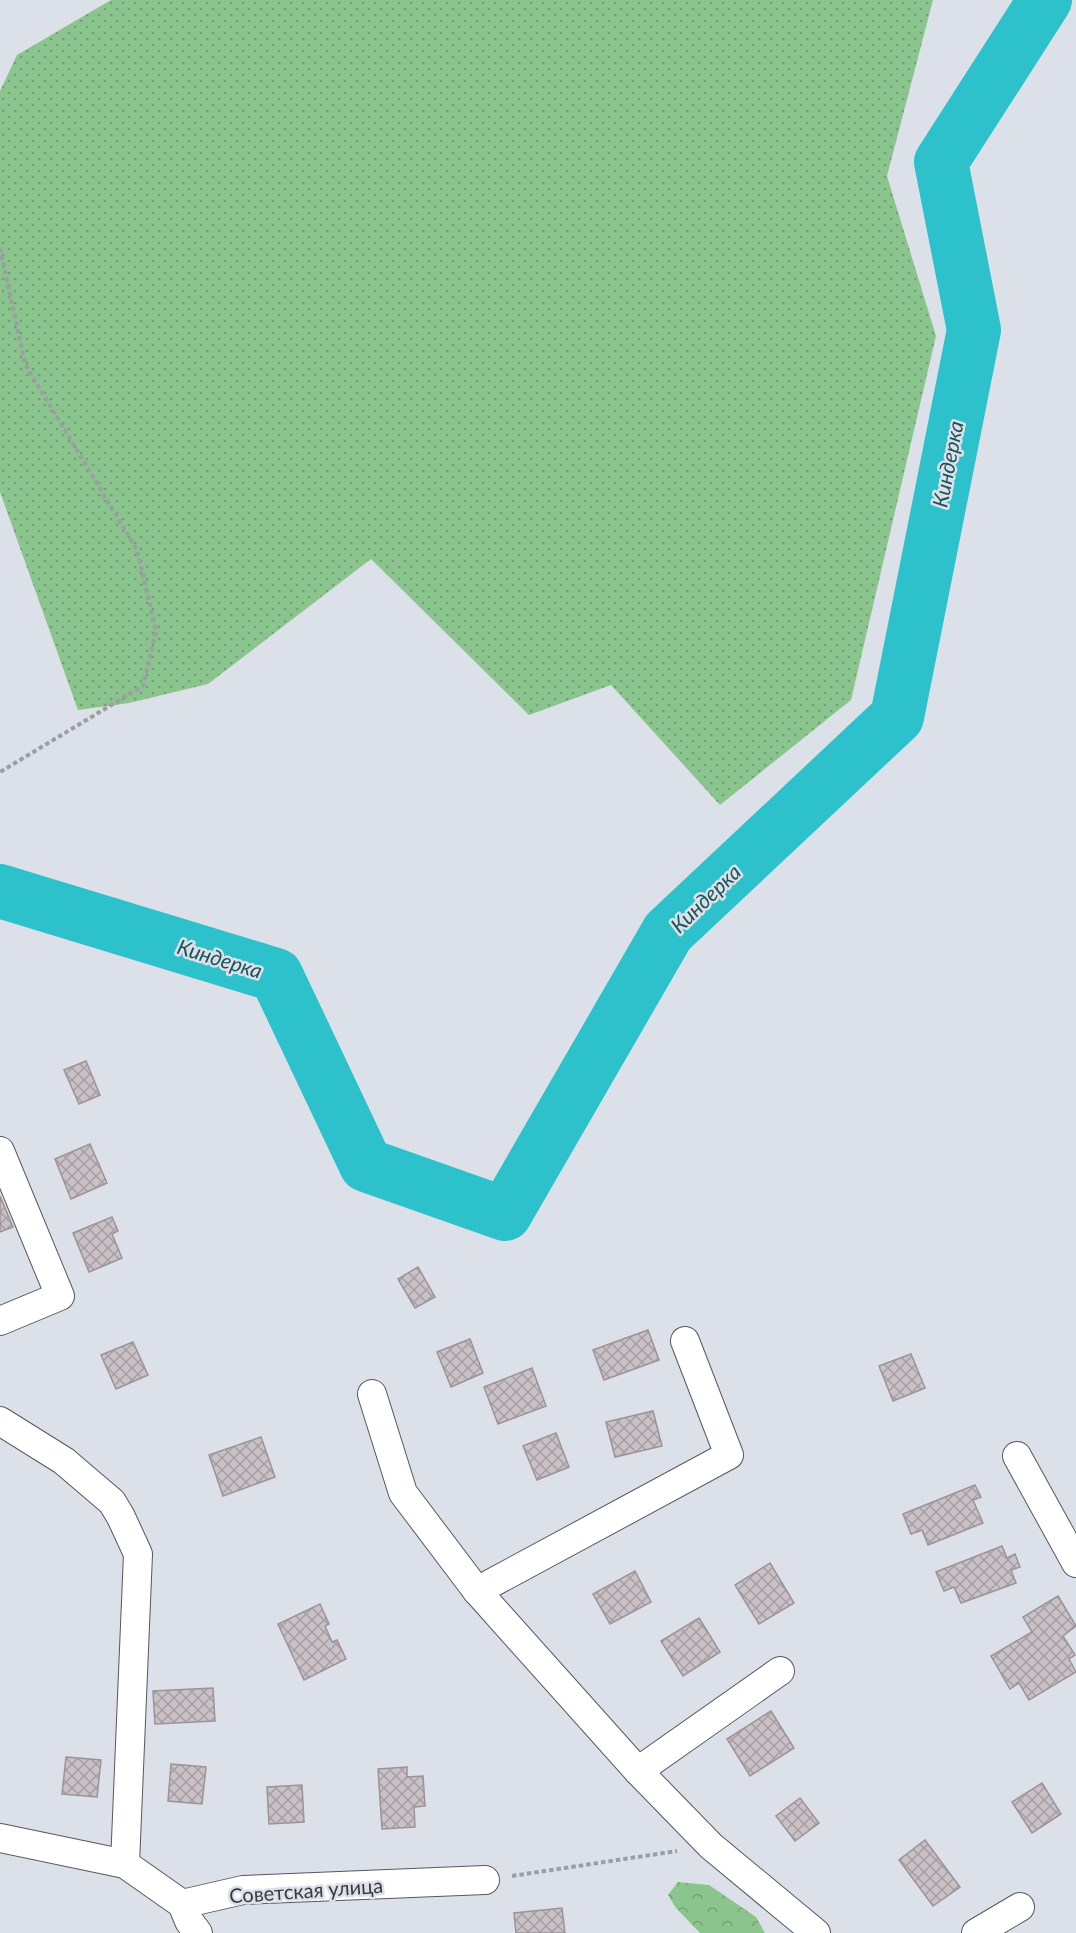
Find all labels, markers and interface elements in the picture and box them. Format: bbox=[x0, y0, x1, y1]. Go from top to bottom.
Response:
water label: Киндерка bbox=[926, 419, 968, 509]
water label: Киндерка bbox=[665, 859, 745, 937]
water label: Киндерка bbox=[175, 933, 265, 983]
street label: Советская улица bbox=[228, 1873, 384, 1907]

